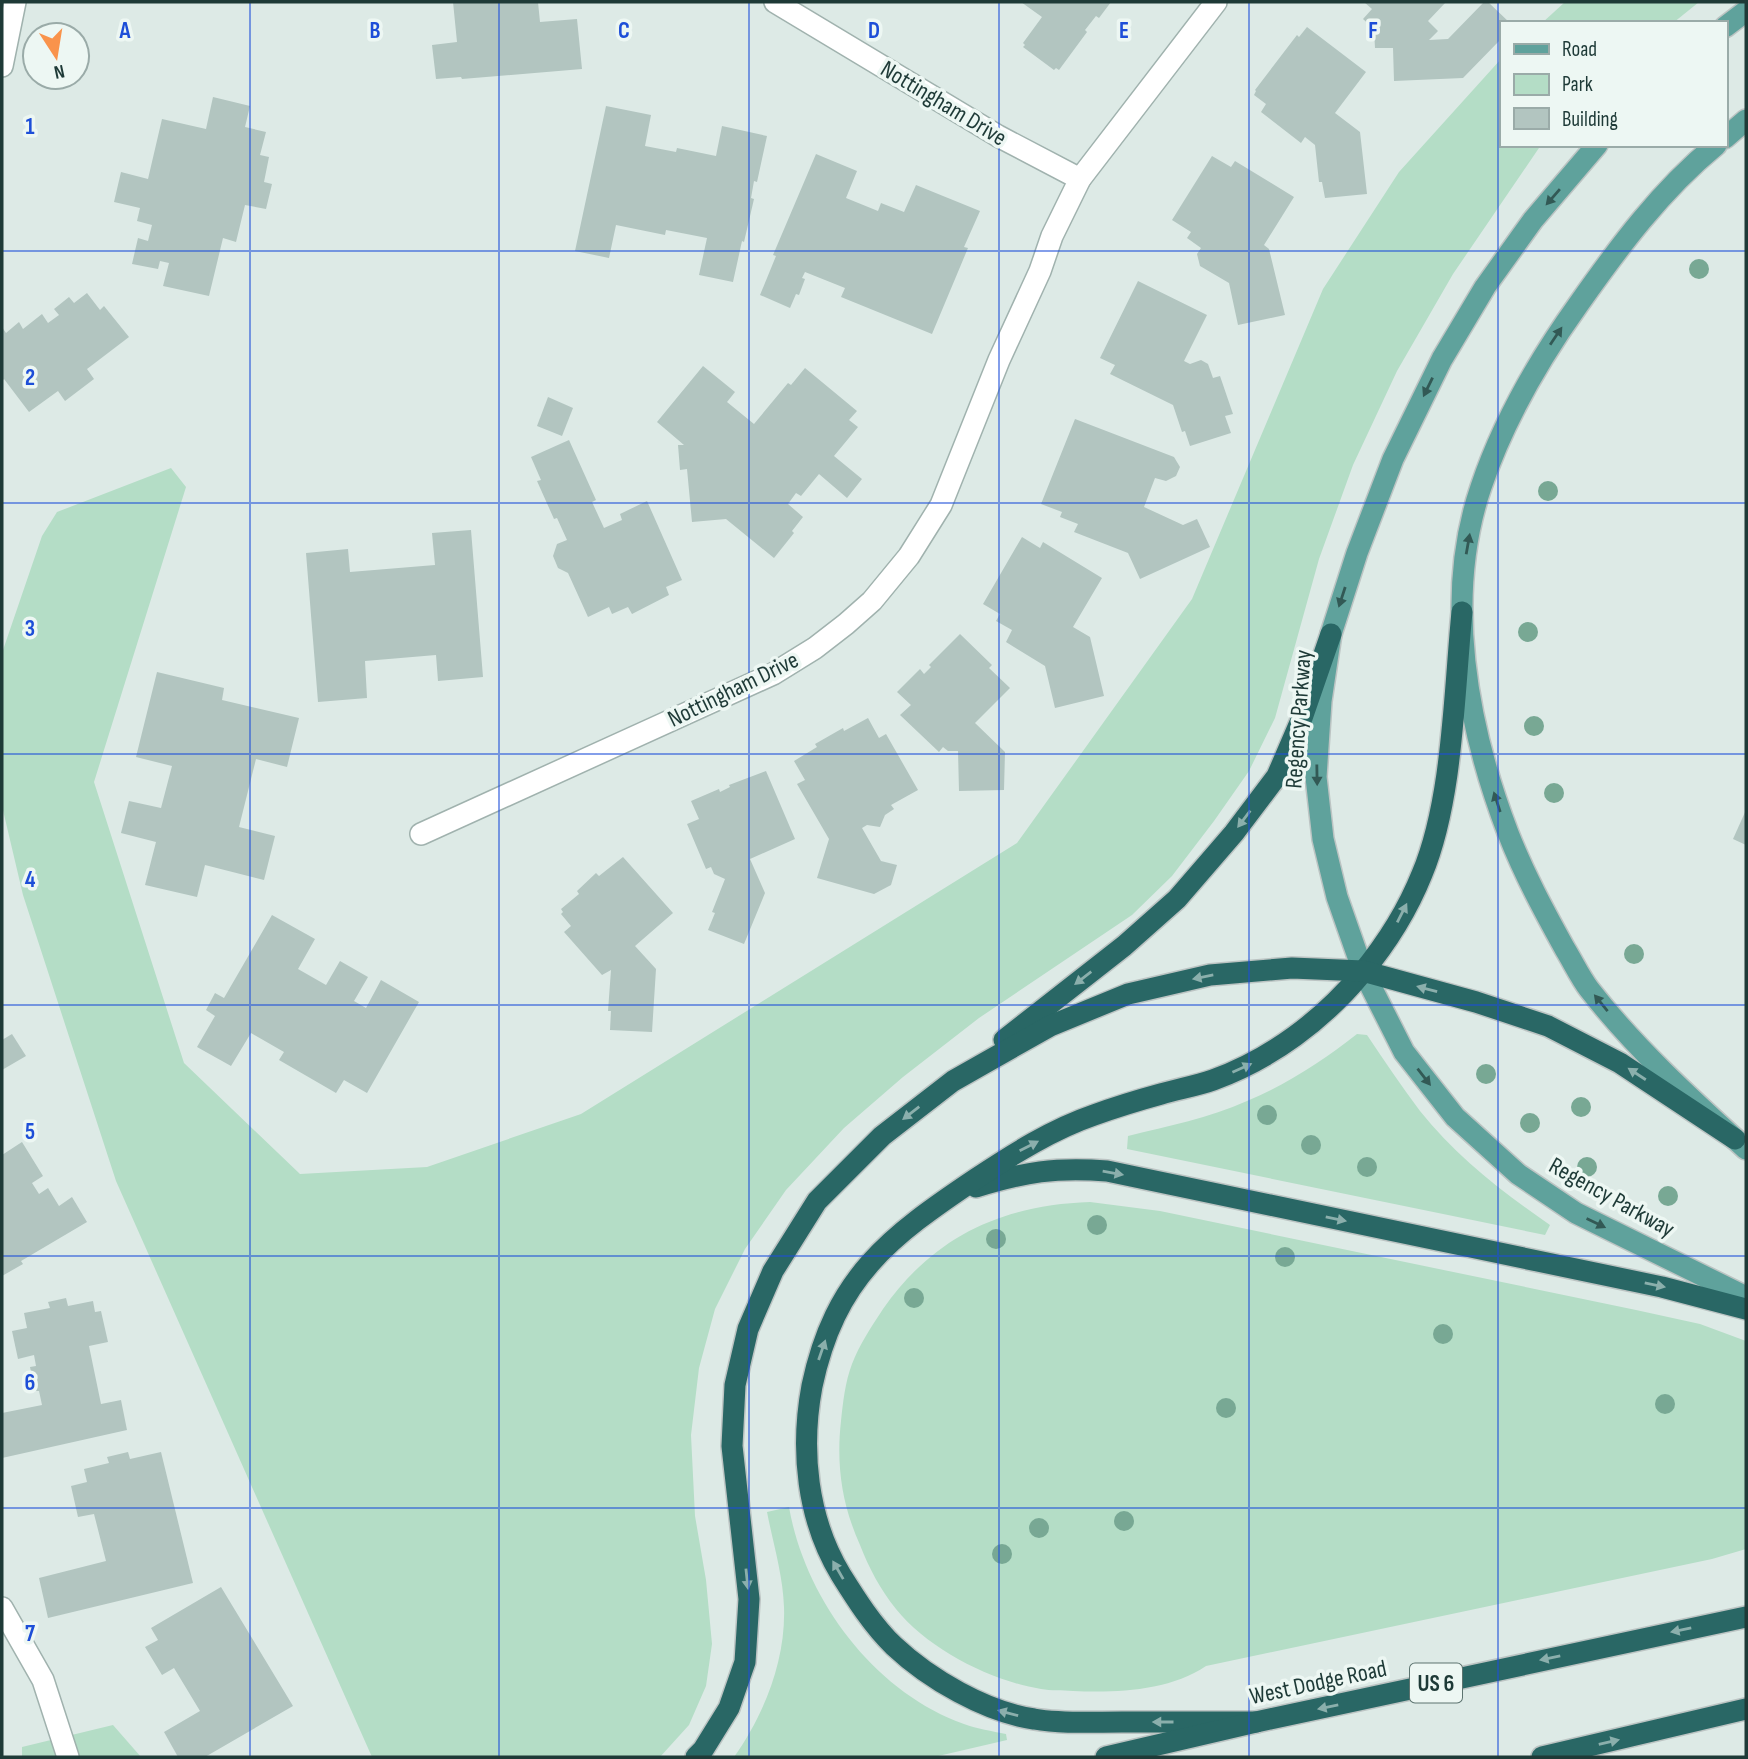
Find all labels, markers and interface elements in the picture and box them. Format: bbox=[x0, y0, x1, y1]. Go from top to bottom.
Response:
text: A bbox=[119, 17, 132, 45]
text: B bbox=[370, 17, 381, 45]
text: C bbox=[618, 17, 630, 45]
text: D bbox=[868, 17, 880, 45]
text: E bbox=[1119, 17, 1129, 45]
text: F bbox=[1368, 17, 1378, 45]
north arrow bbox=[21, 21, 91, 91]
legend bbox=[1500, 21, 1727, 147]
text: Road bbox=[1562, 37, 1597, 62]
street label: Nottingham Drive bbox=[876, 54, 1012, 152]
text: N bbox=[52, 59, 67, 83]
text: Park bbox=[1562, 72, 1593, 97]
text: Building bbox=[1562, 107, 1618, 132]
text: 1 bbox=[25, 113, 35, 141]
one-way arrow bbox=[1545, 188, 1561, 206]
one-way arrow bbox=[1549, 327, 1563, 345]
text: 2 bbox=[25, 364, 35, 392]
one-way arrow bbox=[1422, 377, 1434, 397]
one-way arrow bbox=[1463, 533, 1474, 555]
one-way arrow bbox=[1337, 587, 1347, 608]
text: 3 bbox=[25, 615, 35, 643]
street label: Nottingham Drive bbox=[663, 645, 803, 734]
street label: Regency Parkway bbox=[1279, 649, 1318, 789]
one-way arrow bbox=[1311, 764, 1323, 786]
one-way arrow bbox=[1491, 792, 1502, 813]
one-way arrow bbox=[1238, 810, 1252, 828]
text: 4 bbox=[25, 866, 36, 894]
one-way arrow bbox=[1397, 903, 1408, 923]
one-way arrow bbox=[1074, 970, 1091, 985]
one-way arrow bbox=[1192, 972, 1214, 983]
one-way arrow bbox=[1416, 983, 1438, 994]
one-way arrow bbox=[1593, 995, 1608, 1013]
one-way arrow bbox=[1231, 1062, 1252, 1073]
one-way arrow bbox=[1628, 1067, 1646, 1081]
one-way arrow bbox=[1416, 1068, 1431, 1086]
one-way arrow bbox=[903, 1106, 921, 1121]
text: 5 bbox=[25, 1118, 35, 1146]
one-way arrow bbox=[1019, 1141, 1039, 1152]
street label: Regency Parkway bbox=[1544, 1151, 1680, 1244]
one-way arrow bbox=[1102, 1168, 1124, 1179]
one-way arrow bbox=[1325, 1213, 1347, 1224]
one-way arrow bbox=[1586, 1217, 1606, 1228]
one-way arrow bbox=[1644, 1280, 1666, 1291]
one-way arrow bbox=[817, 1339, 827, 1360]
text: 6 bbox=[25, 1369, 35, 1397]
one-way arrow bbox=[832, 1560, 845, 1579]
one-way arrow bbox=[741, 1568, 752, 1590]
text: 7 bbox=[25, 1620, 35, 1648]
one-way arrow bbox=[1670, 1625, 1692, 1636]
one-way arrow bbox=[1539, 1653, 1561, 1664]
street label: West Dodge Road bbox=[1247, 1654, 1389, 1711]
road number: US 6 bbox=[1410, 1664, 1462, 1702]
one-way arrow bbox=[1317, 1701, 1339, 1712]
one-way arrow bbox=[997, 1707, 1019, 1718]
one-way arrow bbox=[1152, 1716, 1174, 1728]
one-way arrow bbox=[1598, 1736, 1620, 1747]

